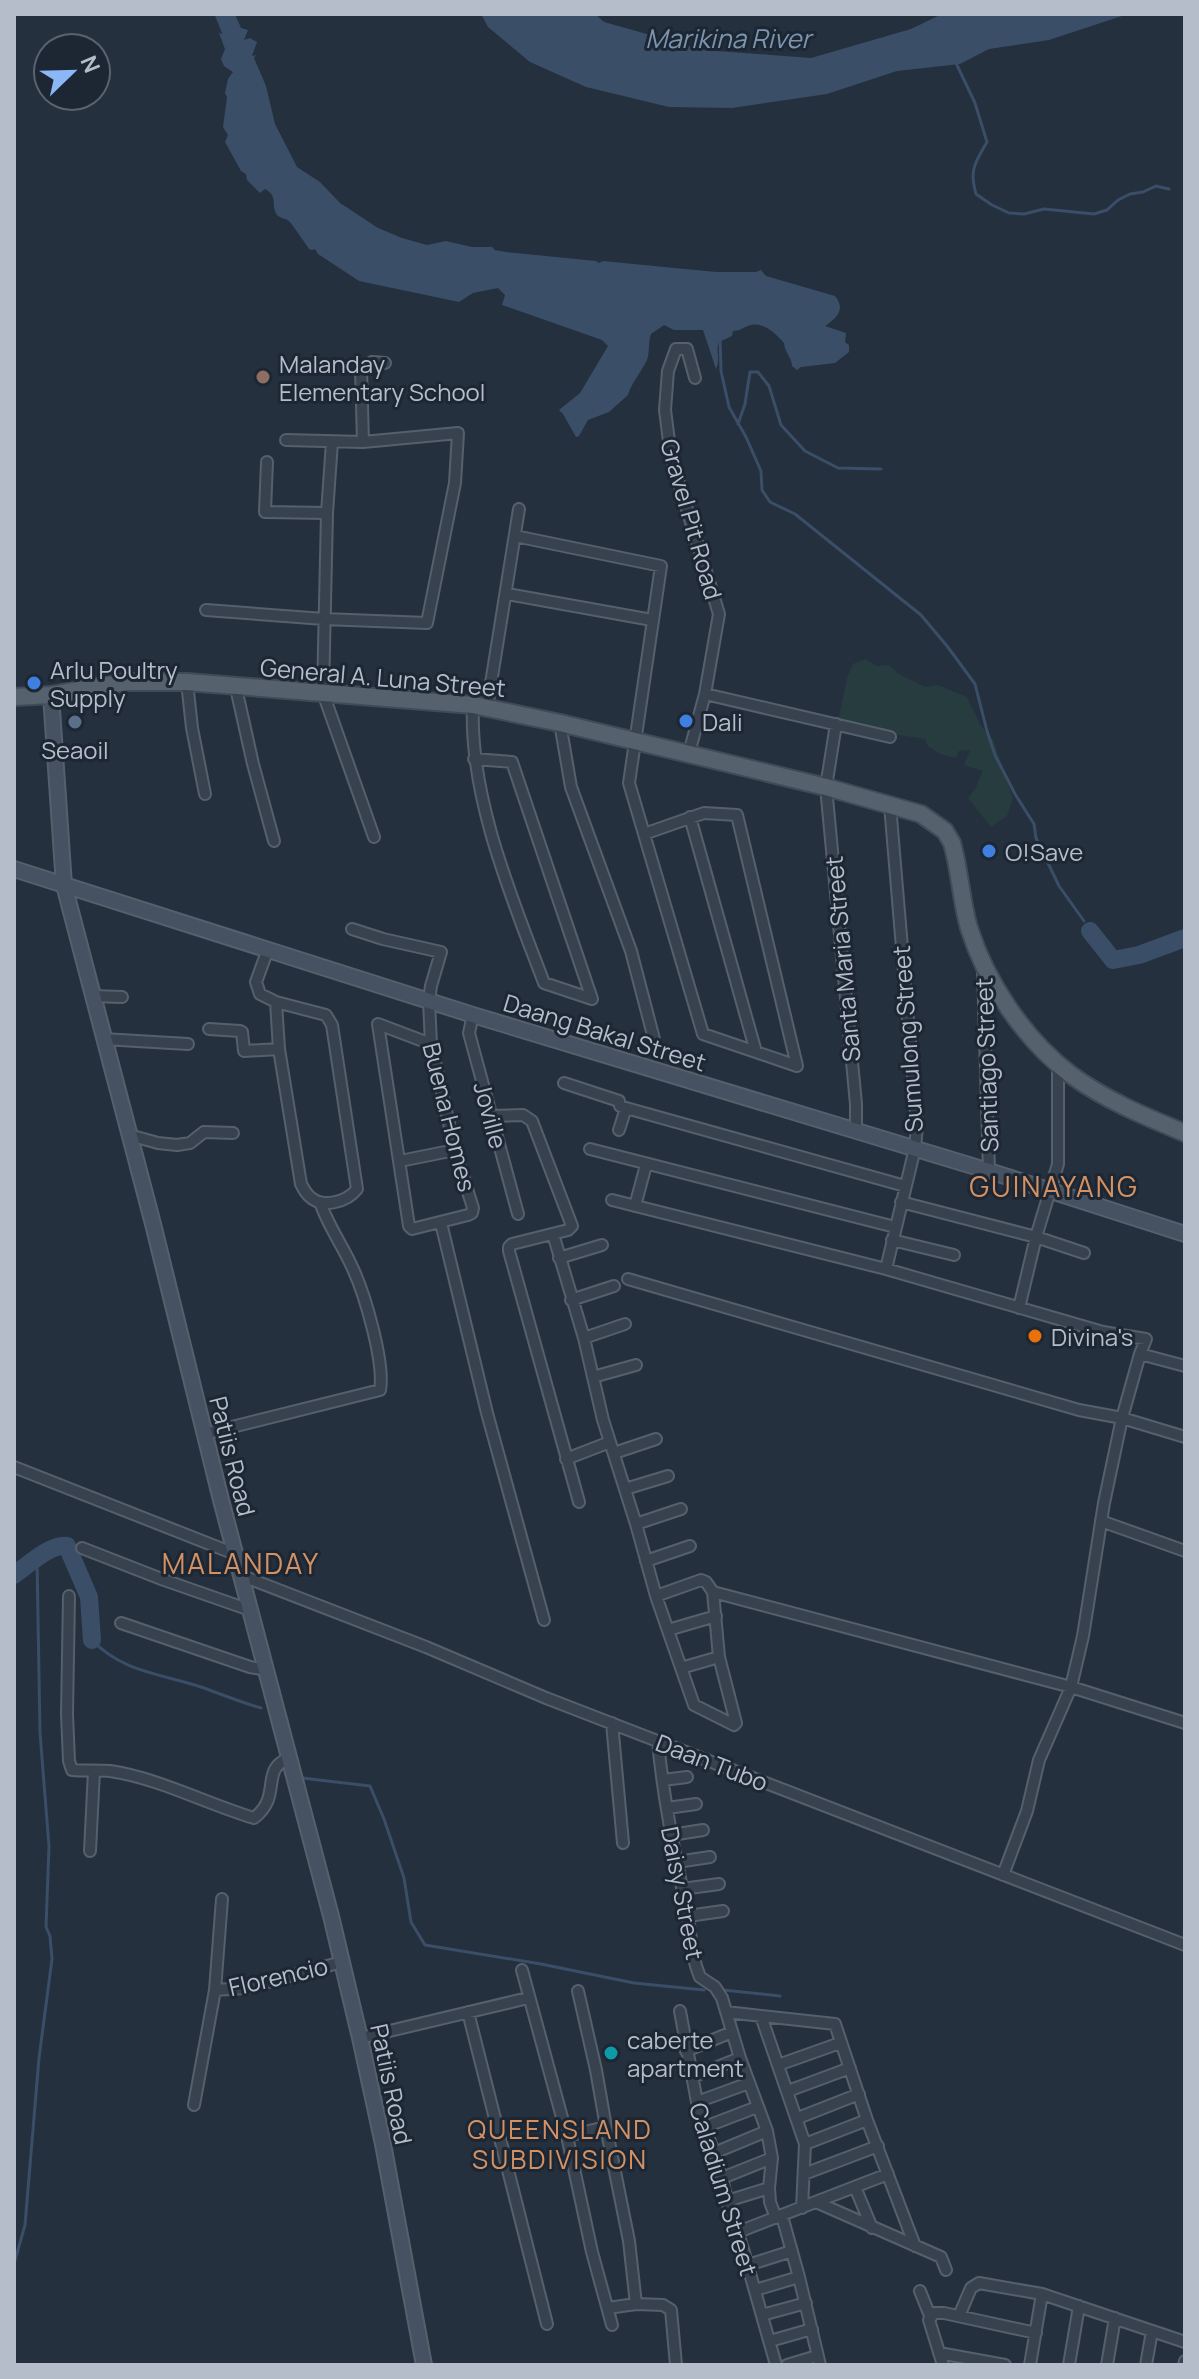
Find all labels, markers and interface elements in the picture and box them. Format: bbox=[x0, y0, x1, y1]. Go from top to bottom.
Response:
water label: Marikina River bbox=[645, 20, 814, 56]
north arrow bbox=[32, 32, 112, 112]
text: N bbox=[74, 51, 107, 77]
place label: Malanday Elementary School bbox=[279, 347, 485, 408]
marker: Malanday Elementary School bbox=[254, 368, 272, 386]
street label: Gravel Pit Road bbox=[653, 435, 731, 603]
street label: General A. Luna Street bbox=[259, 650, 507, 704]
place label: Arlu Poultry Supply bbox=[50, 653, 178, 714]
marker: Arlu Poultry Supply bbox=[25, 674, 43, 692]
place label: Dali bbox=[702, 705, 743, 738]
marker: Dali bbox=[677, 712, 695, 730]
marker: Seaoil bbox=[66, 713, 84, 731]
place label: Seaoil bbox=[41, 733, 109, 766]
place label: O!Save bbox=[1005, 835, 1083, 868]
marker: O!Save bbox=[980, 842, 998, 860]
street label: Santa Maria Street bbox=[817, 855, 867, 1063]
street label: Sumulong Street bbox=[884, 944, 930, 1134]
street label: Santiago Street bbox=[966, 977, 1006, 1153]
street label: Daang Bakal Street bbox=[500, 985, 710, 1079]
street label: Buena Homes bbox=[416, 1039, 484, 1195]
street label: Joville bbox=[466, 1078, 516, 1152]
district label: GUINAYANG bbox=[969, 1167, 1139, 1205]
place label: Divina's bbox=[1051, 1320, 1133, 1353]
marker: Divina's bbox=[1026, 1327, 1044, 1345]
street label: Patiis Road bbox=[202, 1393, 264, 1519]
district label: MALANDAY bbox=[162, 1544, 320, 1582]
street label: Daan Tubo bbox=[651, 1726, 773, 1798]
street label: Daisy Street bbox=[654, 1824, 712, 1962]
street label: Florencio bbox=[225, 1949, 331, 2003]
street label: Patiis Road bbox=[363, 2021, 421, 2147]
place label: caberte apartment bbox=[627, 2023, 744, 2084]
marker: caberte apartment bbox=[602, 2044, 620, 2062]
street label: Caladium Street bbox=[682, 2099, 766, 2279]
district label: QUEENSLAND SUBDIVISION bbox=[467, 2111, 653, 2177]

